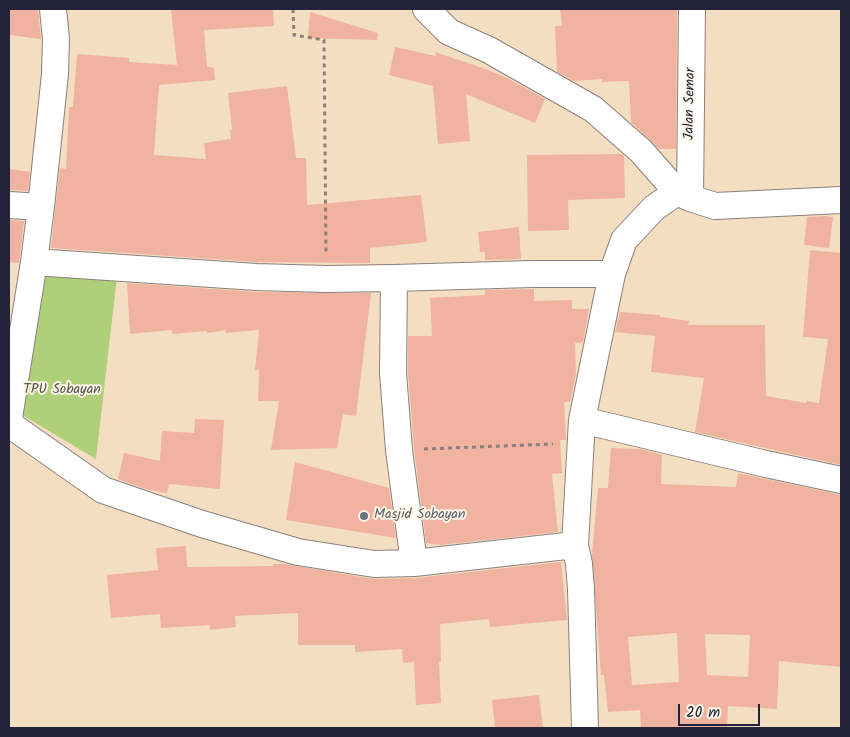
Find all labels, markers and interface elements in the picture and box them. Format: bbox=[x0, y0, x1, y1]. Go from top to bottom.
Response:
street label: Jalan Semar bbox=[682, 68, 700, 140]
park label: TPU Sobayan bbox=[23, 383, 101, 399]
place label: Masjid Sobayan bbox=[374, 508, 465, 524]
marker: Masjid Sobayan bbox=[358, 510, 370, 522]
scale bar bbox=[680, 694, 762, 726]
text: 20 m bbox=[686, 701, 720, 725]

